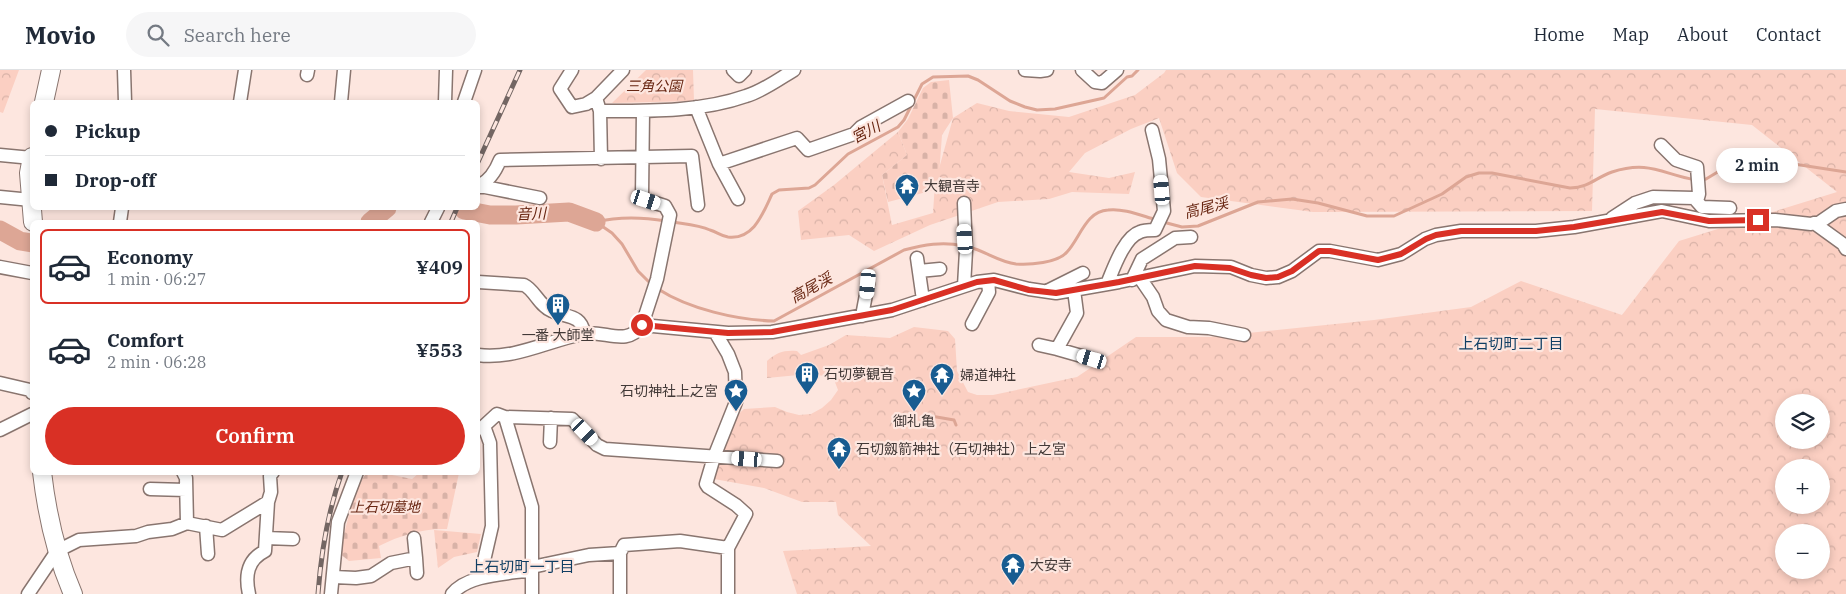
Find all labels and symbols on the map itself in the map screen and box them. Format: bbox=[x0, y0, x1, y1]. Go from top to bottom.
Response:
park label: 三角公園 bbox=[626, 77, 684, 95]
water label: 宮川 bbox=[848, 115, 885, 147]
callout: 2 min bbox=[1717, 148, 1799, 182]
temple icon: 大観音寺 bbox=[894, 173, 920, 207]
car bbox=[1153, 174, 1170, 206]
place label: 大観音寺 bbox=[924, 177, 980, 195]
car bbox=[629, 188, 662, 212]
water label: 高尾渓 bbox=[1182, 192, 1232, 222]
water label: 音川 bbox=[516, 203, 548, 224]
route end bbox=[1747, 209, 1769, 231]
car bbox=[956, 224, 973, 254]
water label: 高尾渓 bbox=[786, 267, 837, 307]
car bbox=[859, 268, 876, 300]
building icon: 一番 大師堂 bbox=[545, 292, 571, 326]
route start bbox=[631, 314, 653, 336]
place label: 一番 大師堂 bbox=[521, 326, 595, 344]
district label: 上石切町二丁目 bbox=[1458, 334, 1564, 353]
car bbox=[1075, 347, 1108, 371]
building icon: 石切夢観音 bbox=[794, 361, 820, 395]
temple icon: 婦道神社 bbox=[929, 362, 955, 396]
place label: 石切夢観音 bbox=[824, 365, 894, 383]
place label: 婦道神社 bbox=[960, 366, 1016, 384]
place icon: 石切神社上之宮 bbox=[723, 378, 749, 412]
place icon: 御礼亀 bbox=[901, 378, 927, 412]
place label: 石切神社上之宮 bbox=[620, 382, 718, 400]
place label: 御礼亀 bbox=[893, 412, 935, 430]
car bbox=[569, 416, 600, 448]
temple icon: 石切劔箭神社（石切神社）上之宮 bbox=[826, 436, 852, 470]
place label: 石切劔箭神社（石切神社）上之宮 bbox=[856, 440, 1066, 458]
car bbox=[731, 450, 762, 468]
park label: 上石切墓地 bbox=[350, 498, 422, 516]
temple icon: 大安寺 bbox=[1000, 552, 1026, 586]
place label: 大安寺 bbox=[1030, 556, 1072, 574]
district label: 上石切町一丁目 bbox=[469, 557, 575, 576]

